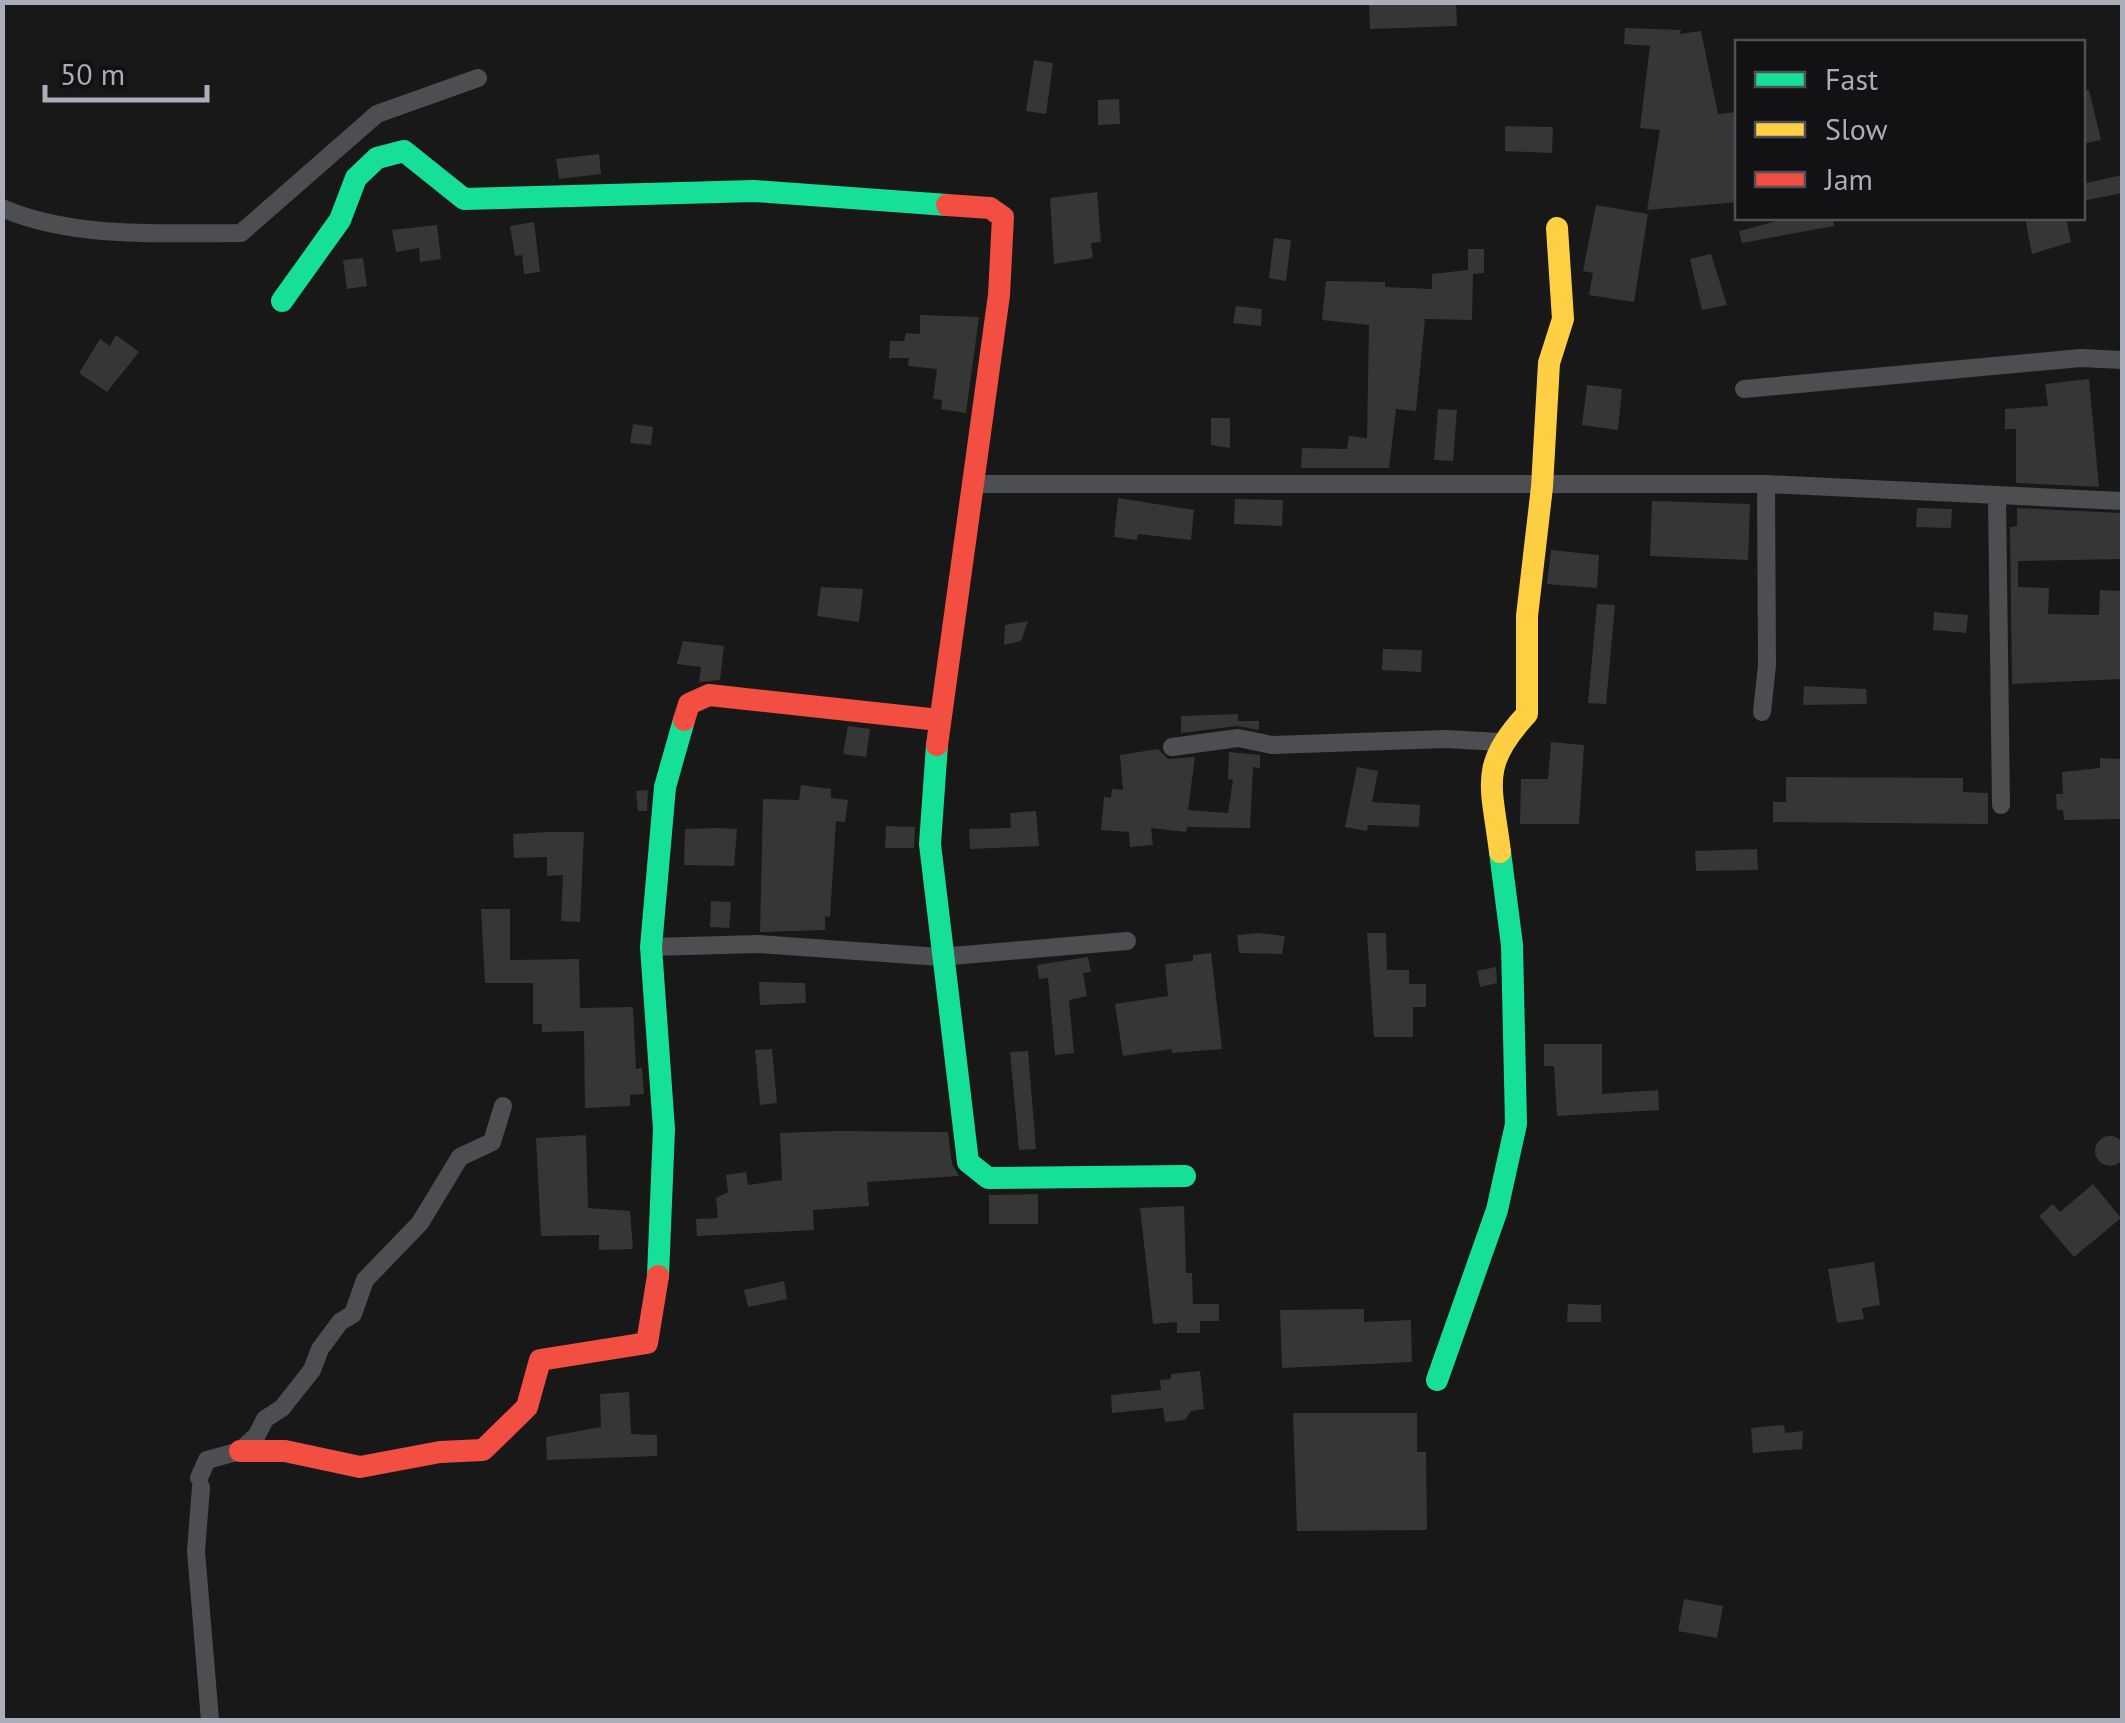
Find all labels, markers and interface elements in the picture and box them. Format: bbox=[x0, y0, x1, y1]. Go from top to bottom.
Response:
scale bar bbox=[45, 40, 208, 102]
legend bbox=[1735, 40, 2085, 220]
text: 50 m bbox=[60, 54, 125, 93]
text: Fast bbox=[1825, 59, 1878, 98]
text: Slow bbox=[1825, 109, 1888, 148]
text: Jam bbox=[1823, 159, 1873, 198]

